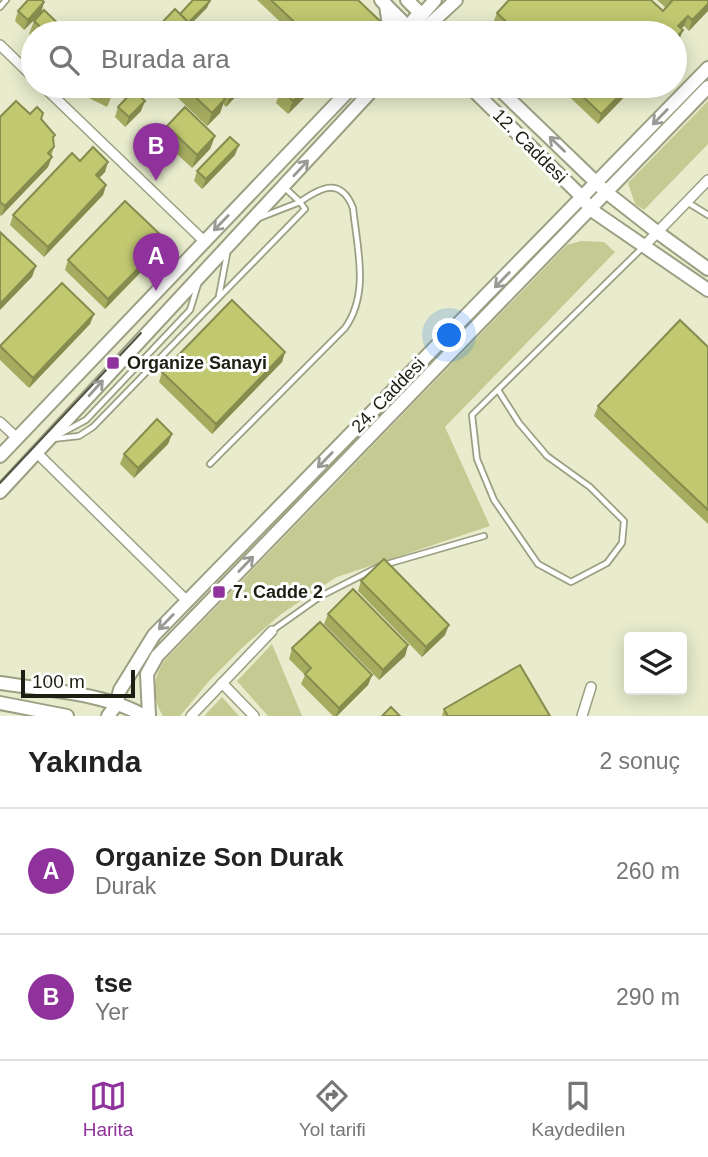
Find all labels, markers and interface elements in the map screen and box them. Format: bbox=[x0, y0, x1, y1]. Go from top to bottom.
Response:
search box bbox=[21, 21, 687, 98]
icon: search bbox=[45, 41, 83, 79]
text: Burada ara bbox=[101, 44, 230, 74]
street label: 12. Caddesi bbox=[489, 105, 571, 187]
one-way arrow bbox=[652, 108, 669, 125]
pin: B bbox=[133, 123, 179, 181]
one-way arrow bbox=[549, 136, 566, 153]
one-way arrow bbox=[293, 159, 309, 177]
one-way arrow bbox=[213, 215, 230, 232]
pin: A bbox=[133, 233, 179, 291]
one-way arrow bbox=[493, 271, 510, 288]
your location bbox=[432, 318, 466, 352]
place label: Organize Sanayi bbox=[127, 353, 267, 373]
street label: 24. Caddesi bbox=[347, 353, 429, 437]
marker: Organize Sanayi bbox=[105, 355, 121, 371]
one-way arrow bbox=[88, 379, 104, 397]
one-way arrow bbox=[317, 451, 334, 468]
one-way arrow bbox=[238, 556, 255, 573]
place label: 7. Cadde 2 bbox=[233, 582, 323, 602]
marker: 7. Cadde 2 bbox=[211, 584, 227, 600]
one-way arrow bbox=[158, 614, 175, 631]
map controls bbox=[624, 632, 687, 695]
button: layers bbox=[624, 632, 687, 695]
scale bar bbox=[21, 667, 135, 699]
text: 100 m bbox=[32, 671, 85, 692]
text: Yakında bbox=[28, 745, 141, 778]
text: 2 sonuç bbox=[599, 748, 680, 774]
text: Organize Son Durak bbox=[95, 842, 344, 872]
text: A bbox=[43, 858, 59, 884]
text: 260 m bbox=[616, 858, 680, 884]
text: Durak bbox=[95, 873, 156, 899]
text: tse bbox=[95, 968, 133, 998]
text: B bbox=[43, 984, 59, 1010]
text: 290 m bbox=[616, 984, 680, 1010]
text: Yer bbox=[95, 999, 129, 1025]
tab: Harita bbox=[83, 1077, 133, 1141]
tab: Yol tarifi bbox=[299, 1077, 366, 1141]
tab: Kaydedilen bbox=[531, 1077, 625, 1141]

